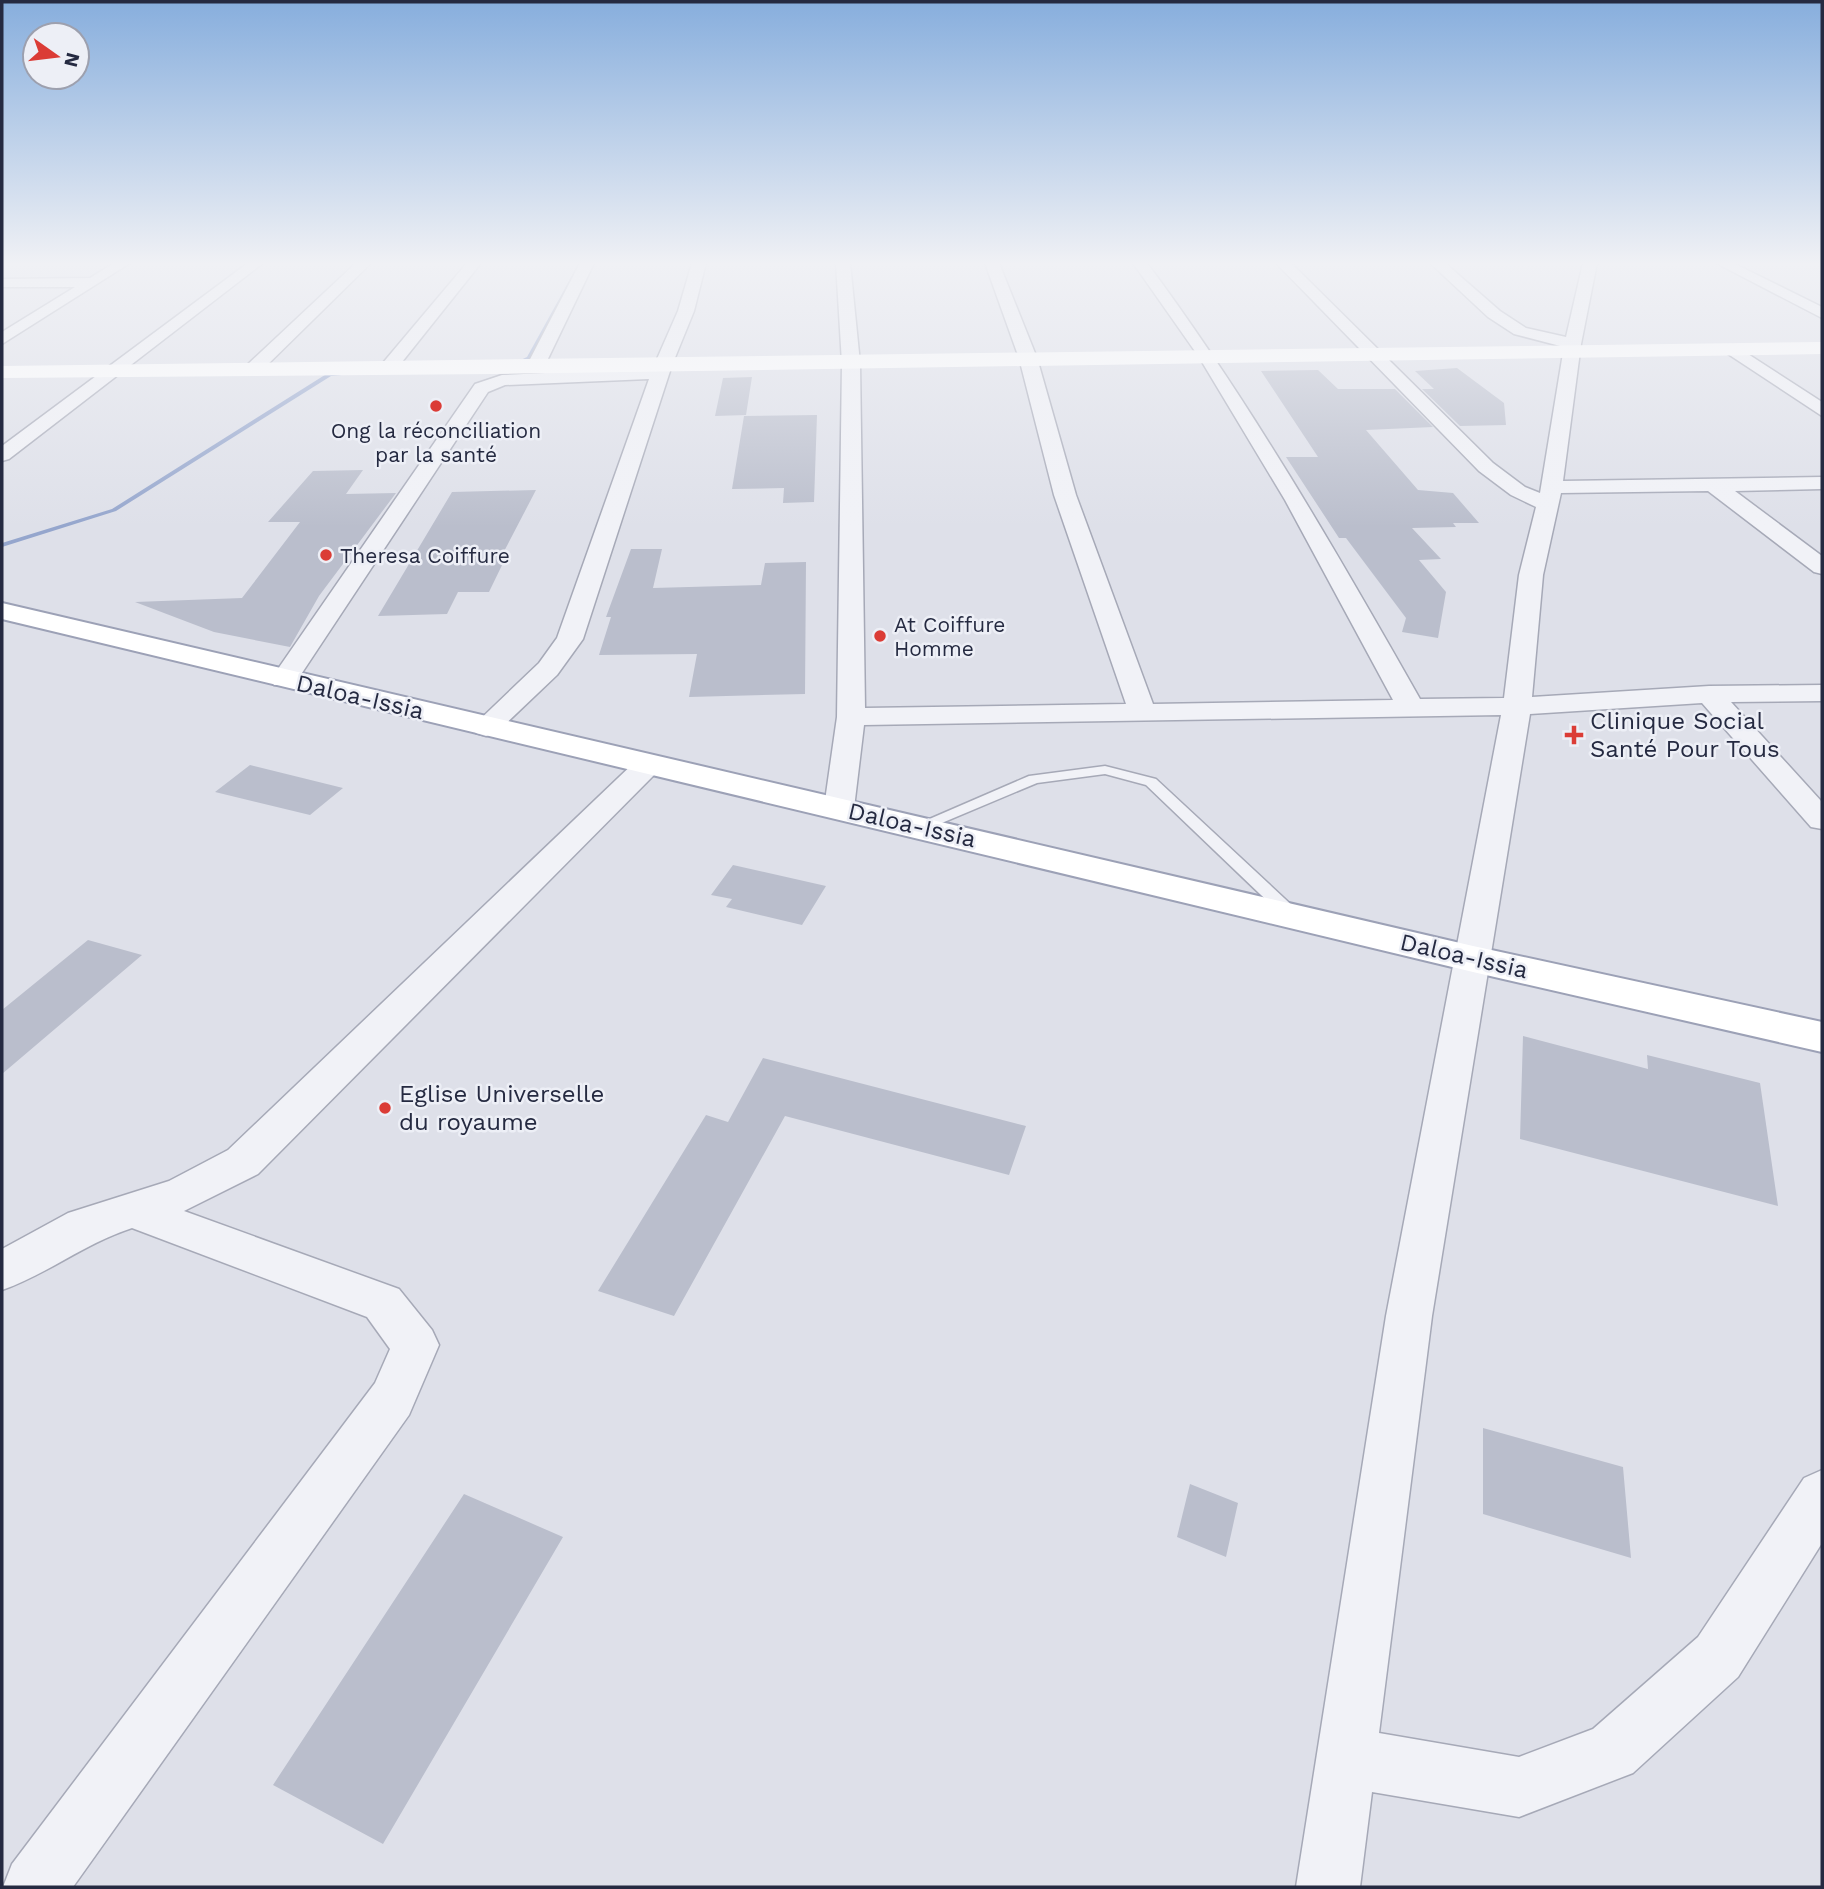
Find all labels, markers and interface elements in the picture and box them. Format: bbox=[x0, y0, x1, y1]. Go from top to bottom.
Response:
north arrow bbox=[21, 21, 91, 91]
text: N bbox=[59, 50, 85, 70]
marker: Ong la réconciliation par la santé bbox=[428, 398, 444, 414]
place label: Ong la réconciliation par la santé bbox=[331, 418, 541, 467]
place label: Theresa Coiffure bbox=[340, 543, 510, 568]
marker: Theresa Coiffure bbox=[318, 547, 334, 563]
place label: At Coiffure Homme bbox=[894, 612, 1006, 661]
marker: At Coiffure Homme bbox=[872, 628, 888, 644]
street label: Daloa-Issia bbox=[293, 669, 427, 725]
place label: Clinique Social Santé Pour Tous bbox=[1590, 707, 1780, 763]
marker: Clinique Social Santé Pour Tous bbox=[1564, 725, 1584, 745]
street label: Daloa-Issia bbox=[845, 797, 979, 853]
street label: Daloa-Issia bbox=[1397, 928, 1531, 984]
place label: Eglise Universelle du royaume bbox=[399, 1080, 604, 1136]
marker: Eglise Universelle du royaume bbox=[377, 1100, 393, 1116]

